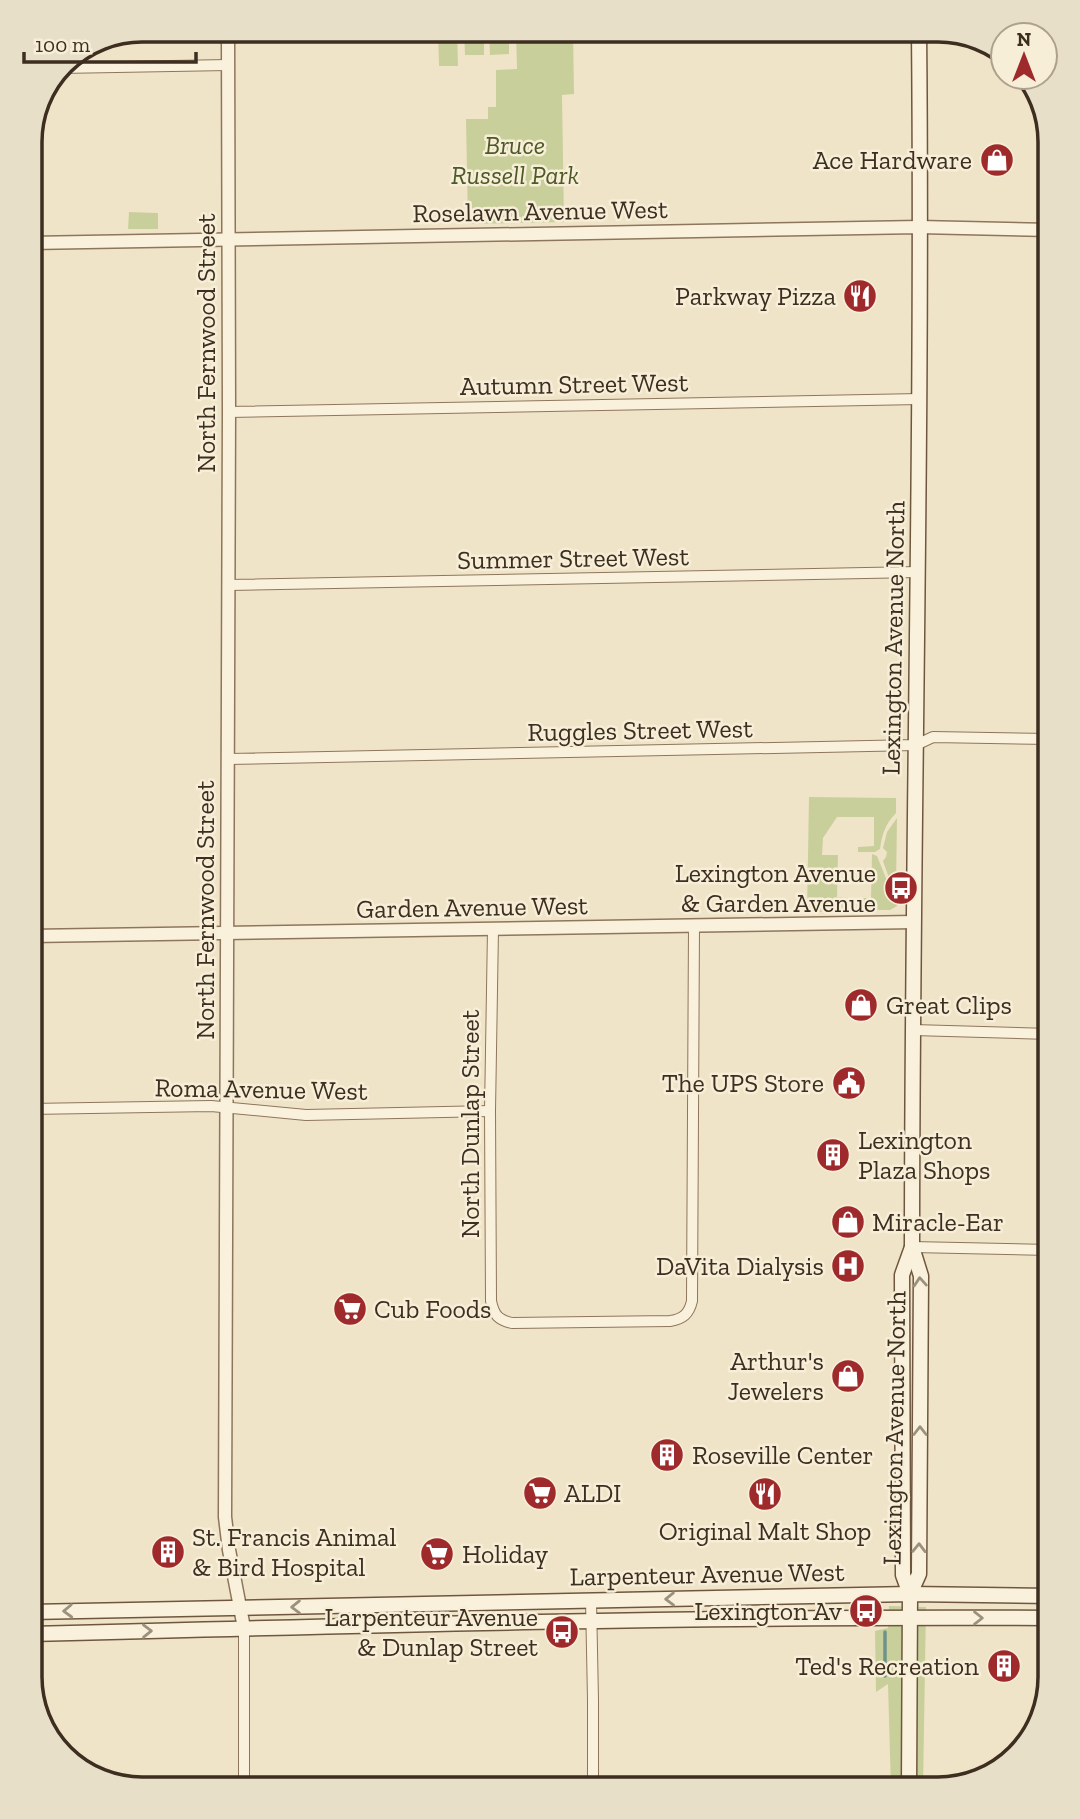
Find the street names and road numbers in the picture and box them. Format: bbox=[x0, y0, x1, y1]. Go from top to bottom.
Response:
street label: Roselawn Avenue West bbox=[412, 193, 668, 229]
street label: North Fernwood Street bbox=[190, 213, 222, 473]
street label: Autumn Street West bbox=[460, 366, 689, 402]
street label: Lexington Avenue North bbox=[875, 500, 911, 775]
street label: Summer Street West bbox=[457, 540, 690, 576]
street label: Ruggles Street West bbox=[527, 712, 753, 748]
street label: North Fernwood Street bbox=[189, 780, 221, 1040]
street label: Garden Avenue West bbox=[356, 889, 588, 925]
street label: North Dunlap Street bbox=[454, 1009, 486, 1238]
street label: Roma Avenue West bbox=[154, 1071, 368, 1107]
street label: Lexington Avenue North bbox=[876, 1290, 912, 1565]
street label: Larpenteur Avenue West bbox=[569, 1556, 845, 1592]

